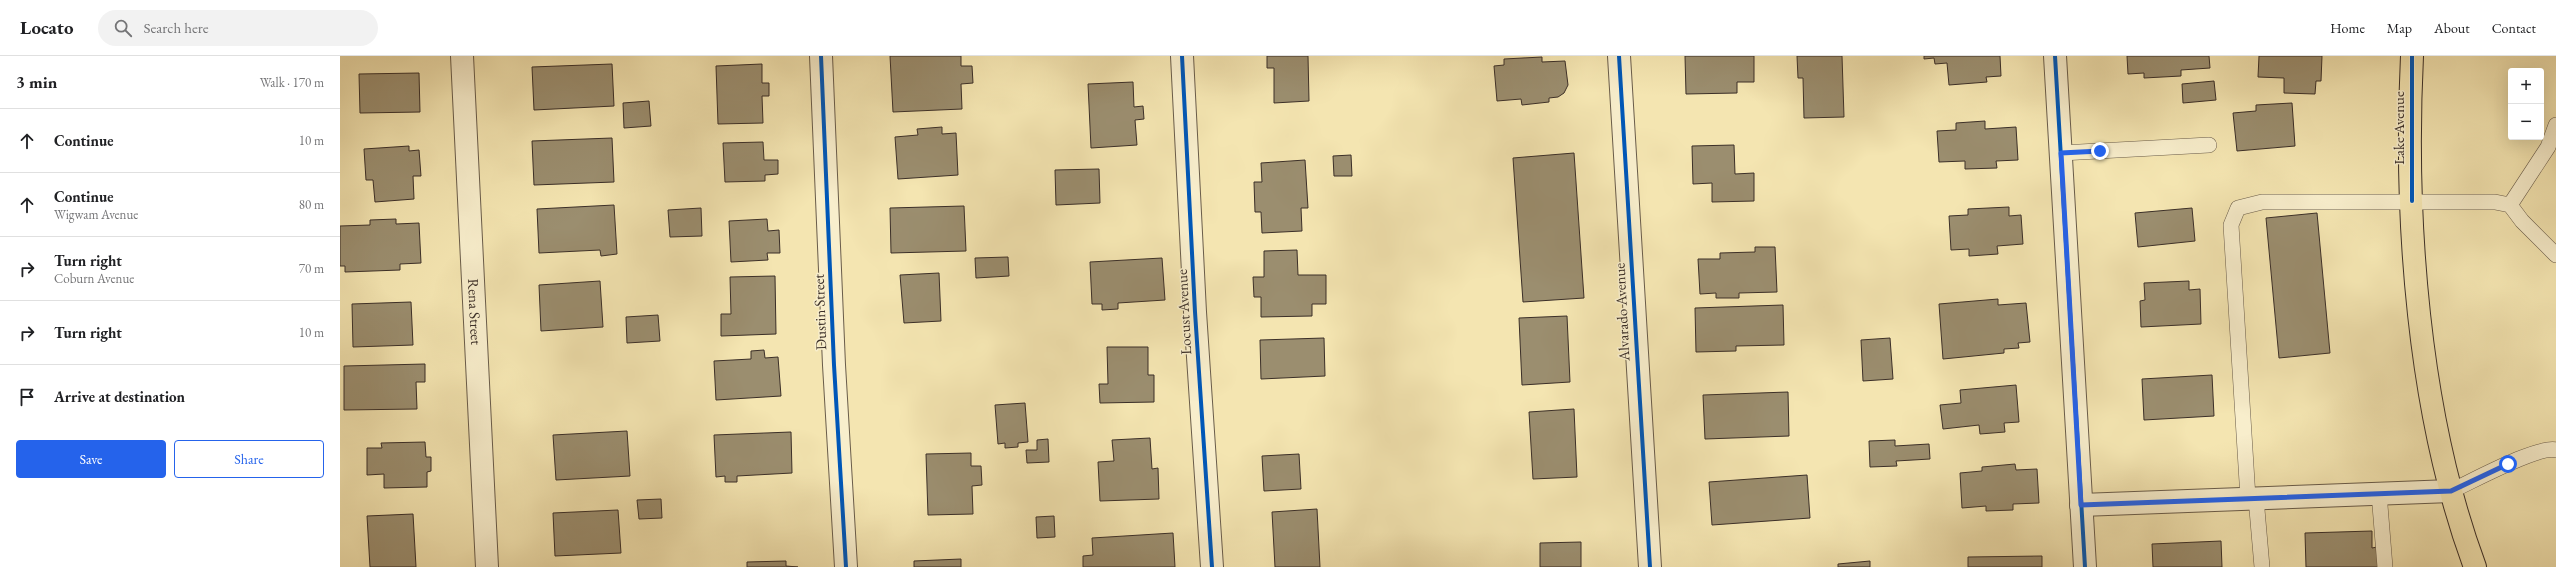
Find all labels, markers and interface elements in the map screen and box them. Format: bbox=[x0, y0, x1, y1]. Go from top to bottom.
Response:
search box bbox=[98, 10, 378, 46]
text: Locato bbox=[20, 15, 74, 40]
icon: search bbox=[112, 17, 134, 39]
text: Search here bbox=[144, 18, 209, 37]
text: Home bbox=[2330, 19, 2365, 37]
text: Map bbox=[2387, 19, 2412, 37]
text: About bbox=[2434, 19, 2470, 37]
text: Contact bbox=[2492, 19, 2536, 37]
map controls bbox=[2508, 68, 2544, 140]
button: + bbox=[2508, 68, 2544, 104]
text: 3 min bbox=[16, 71, 57, 93]
text: Walk · 170 m bbox=[260, 74, 324, 91]
street label: Lake Avenue bbox=[2389, 91, 2408, 165]
button: − bbox=[2508, 104, 2544, 140]
icon: ahead bbox=[16, 130, 38, 152]
text: Continue bbox=[54, 131, 114, 150]
text: 10 m bbox=[299, 132, 324, 149]
route end bbox=[2091, 142, 2109, 160]
text: Continue bbox=[54, 187, 114, 206]
icon: ahead bbox=[16, 194, 38, 216]
text: 80 m bbox=[299, 196, 324, 213]
text: Wigwam Avenue bbox=[54, 206, 138, 223]
text: Turn right bbox=[54, 251, 122, 270]
icon: right bbox=[16, 258, 38, 280]
text: 70 m bbox=[299, 260, 324, 277]
street label: Alvarado Avenue bbox=[1609, 262, 1634, 363]
street label: Locust Avenue bbox=[1172, 269, 1195, 355]
text: Coburn Avenue bbox=[54, 270, 134, 287]
street label: Dustin Street bbox=[809, 273, 830, 350]
street label: Rena Street bbox=[464, 278, 486, 346]
icon: right bbox=[16, 322, 38, 344]
text: Turn right bbox=[54, 323, 122, 342]
text: 10 m bbox=[299, 324, 324, 341]
icon: arrive bbox=[16, 386, 38, 408]
text: Arrive at destination bbox=[54, 387, 185, 406]
button: Save bbox=[16, 440, 166, 478]
button: Share bbox=[174, 440, 324, 478]
route start bbox=[2499, 455, 2517, 473]

